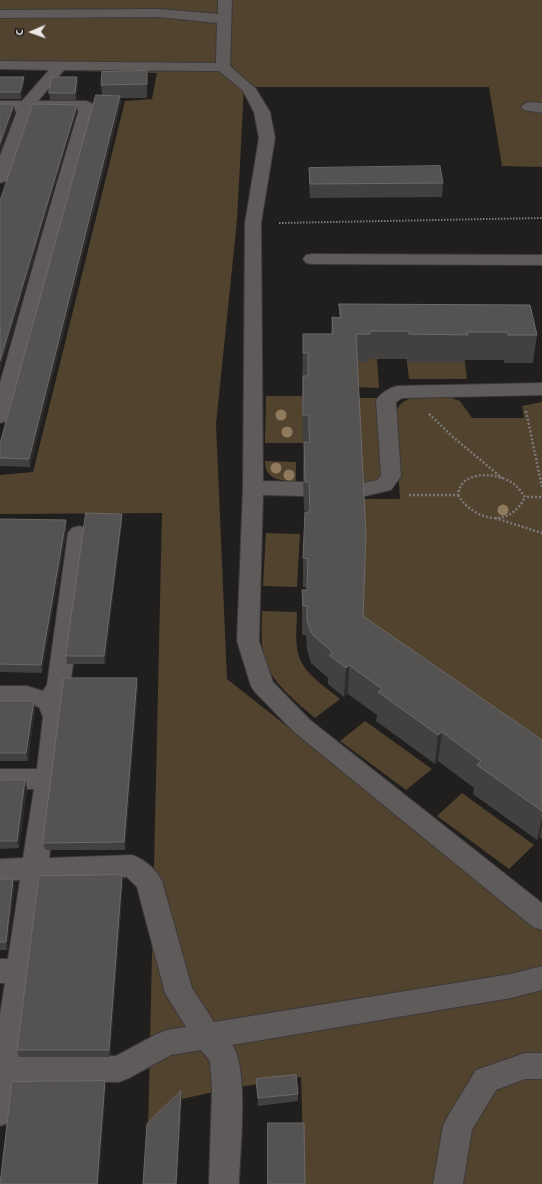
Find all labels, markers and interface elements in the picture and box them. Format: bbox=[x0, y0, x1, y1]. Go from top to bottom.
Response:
north arrow bbox=[12, 12, 52, 52]
text: С bbox=[14, 29, 25, 36]

